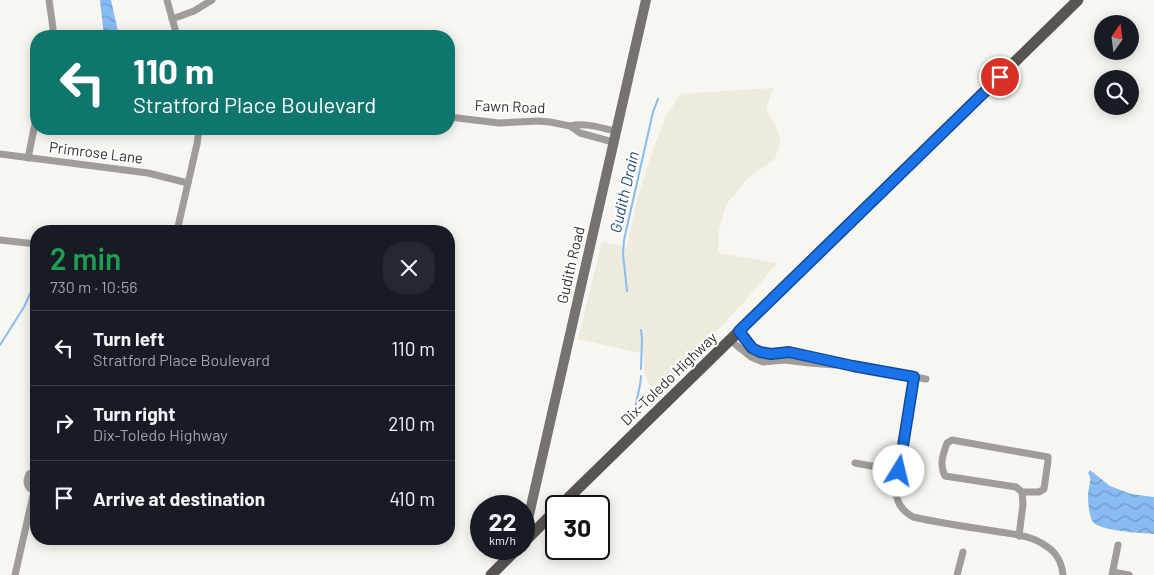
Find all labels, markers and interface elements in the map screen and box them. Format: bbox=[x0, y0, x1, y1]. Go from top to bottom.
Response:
north arrow bbox=[1094, 15, 1139, 60]
map controls bbox=[1094, 15, 1139, 115]
text: 110 m bbox=[133, 49, 214, 91]
icon: left bbox=[50, 50, 115, 115]
pin bbox=[979, 56, 1021, 98]
icon: arrive bbox=[986, 63, 1014, 91]
button: search bbox=[1094, 70, 1139, 115]
text: Stratford Place Boulevard bbox=[133, 91, 376, 117]
street label: Fawn Road bbox=[474, 96, 546, 116]
street label: Primrose Lane bbox=[48, 137, 144, 167]
water label: Gudith Drain bbox=[605, 149, 642, 235]
street label: Gudith Road bbox=[552, 224, 588, 305]
text: 2 min bbox=[50, 240, 121, 276]
button: close bbox=[383, 242, 435, 294]
text: 730 m · 10:56 bbox=[50, 277, 138, 296]
text: Turn left bbox=[93, 327, 164, 350]
street label: Dix-Toledo Highway bbox=[617, 328, 720, 429]
icon: left bbox=[50, 334, 78, 362]
text: 110 m bbox=[391, 337, 435, 360]
text: Stratford Place Boulevard bbox=[93, 350, 270, 369]
text: Turn right bbox=[93, 402, 175, 425]
icon: right bbox=[50, 409, 78, 437]
text: 210 m bbox=[388, 412, 435, 435]
text: Dix-Toledo Highway bbox=[93, 425, 228, 444]
position arrow bbox=[872, 444, 924, 496]
icon: arrive bbox=[50, 484, 78, 512]
text: Arrive at destination bbox=[93, 487, 265, 510]
text: 410 m bbox=[389, 487, 435, 510]
speed limit sign: 30 bbox=[545, 495, 610, 560]
text: 22 bbox=[488, 506, 517, 536]
text: km/h bbox=[489, 533, 516, 547]

